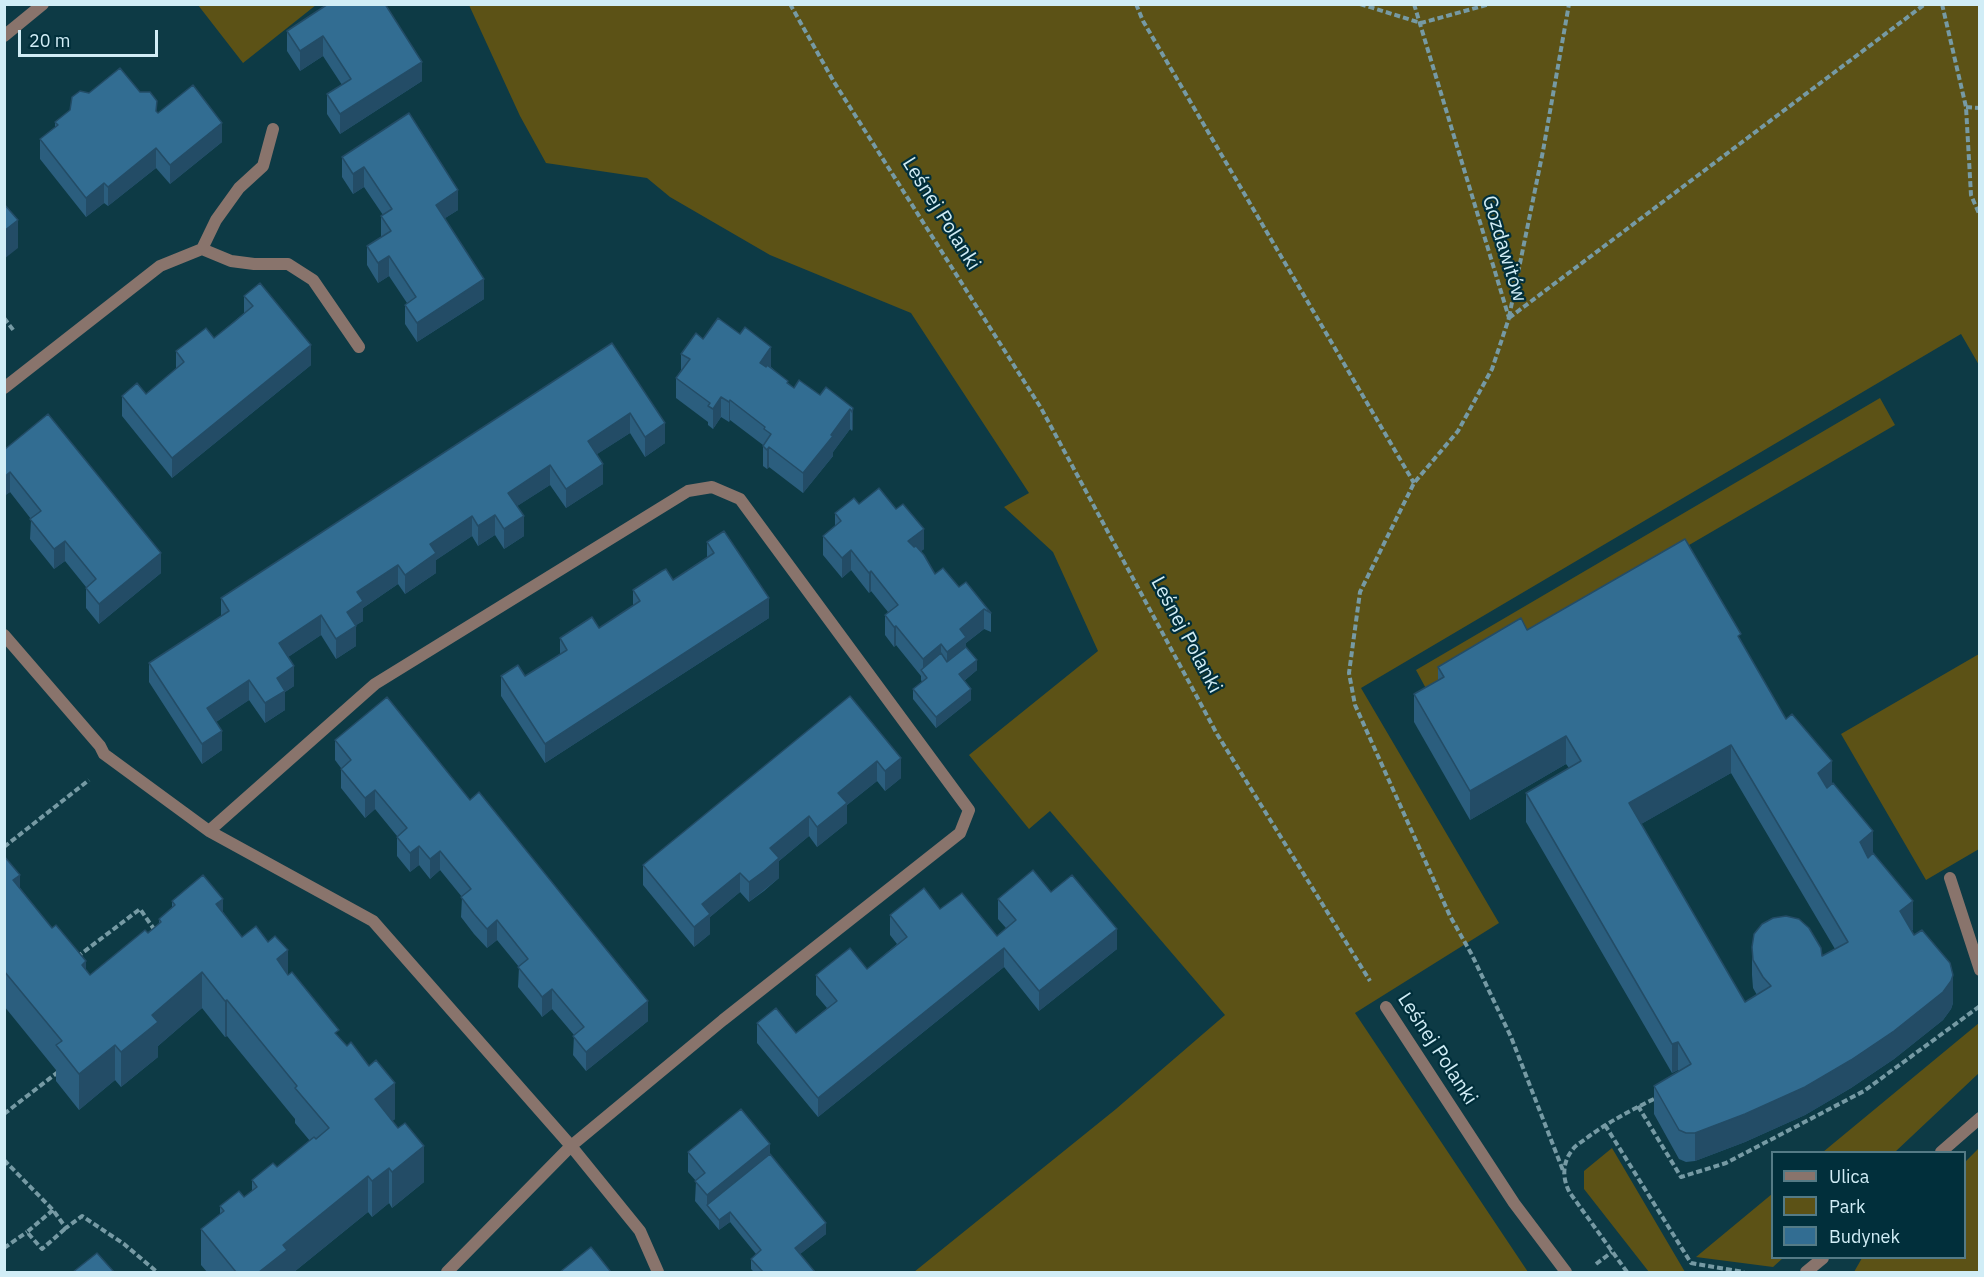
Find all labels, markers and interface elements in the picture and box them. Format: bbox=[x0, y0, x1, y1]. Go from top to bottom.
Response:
scale bar bbox=[21, 18, 160, 56]
text: 20 m bbox=[29, 29, 71, 52]
street label: Leśnej Polanki bbox=[897, 153, 985, 275]
street label: Gozdawitów bbox=[1476, 193, 1532, 305]
street label: Leśnej Polanki bbox=[1145, 573, 1227, 697]
street label: Leśnej Polanki bbox=[1392, 989, 1482, 1109]
legend bbox=[1771, 1151, 1966, 1259]
text: Ulica bbox=[1829, 1165, 1869, 1188]
text: Park bbox=[1829, 1195, 1865, 1218]
text: Budynek bbox=[1829, 1225, 1900, 1248]

